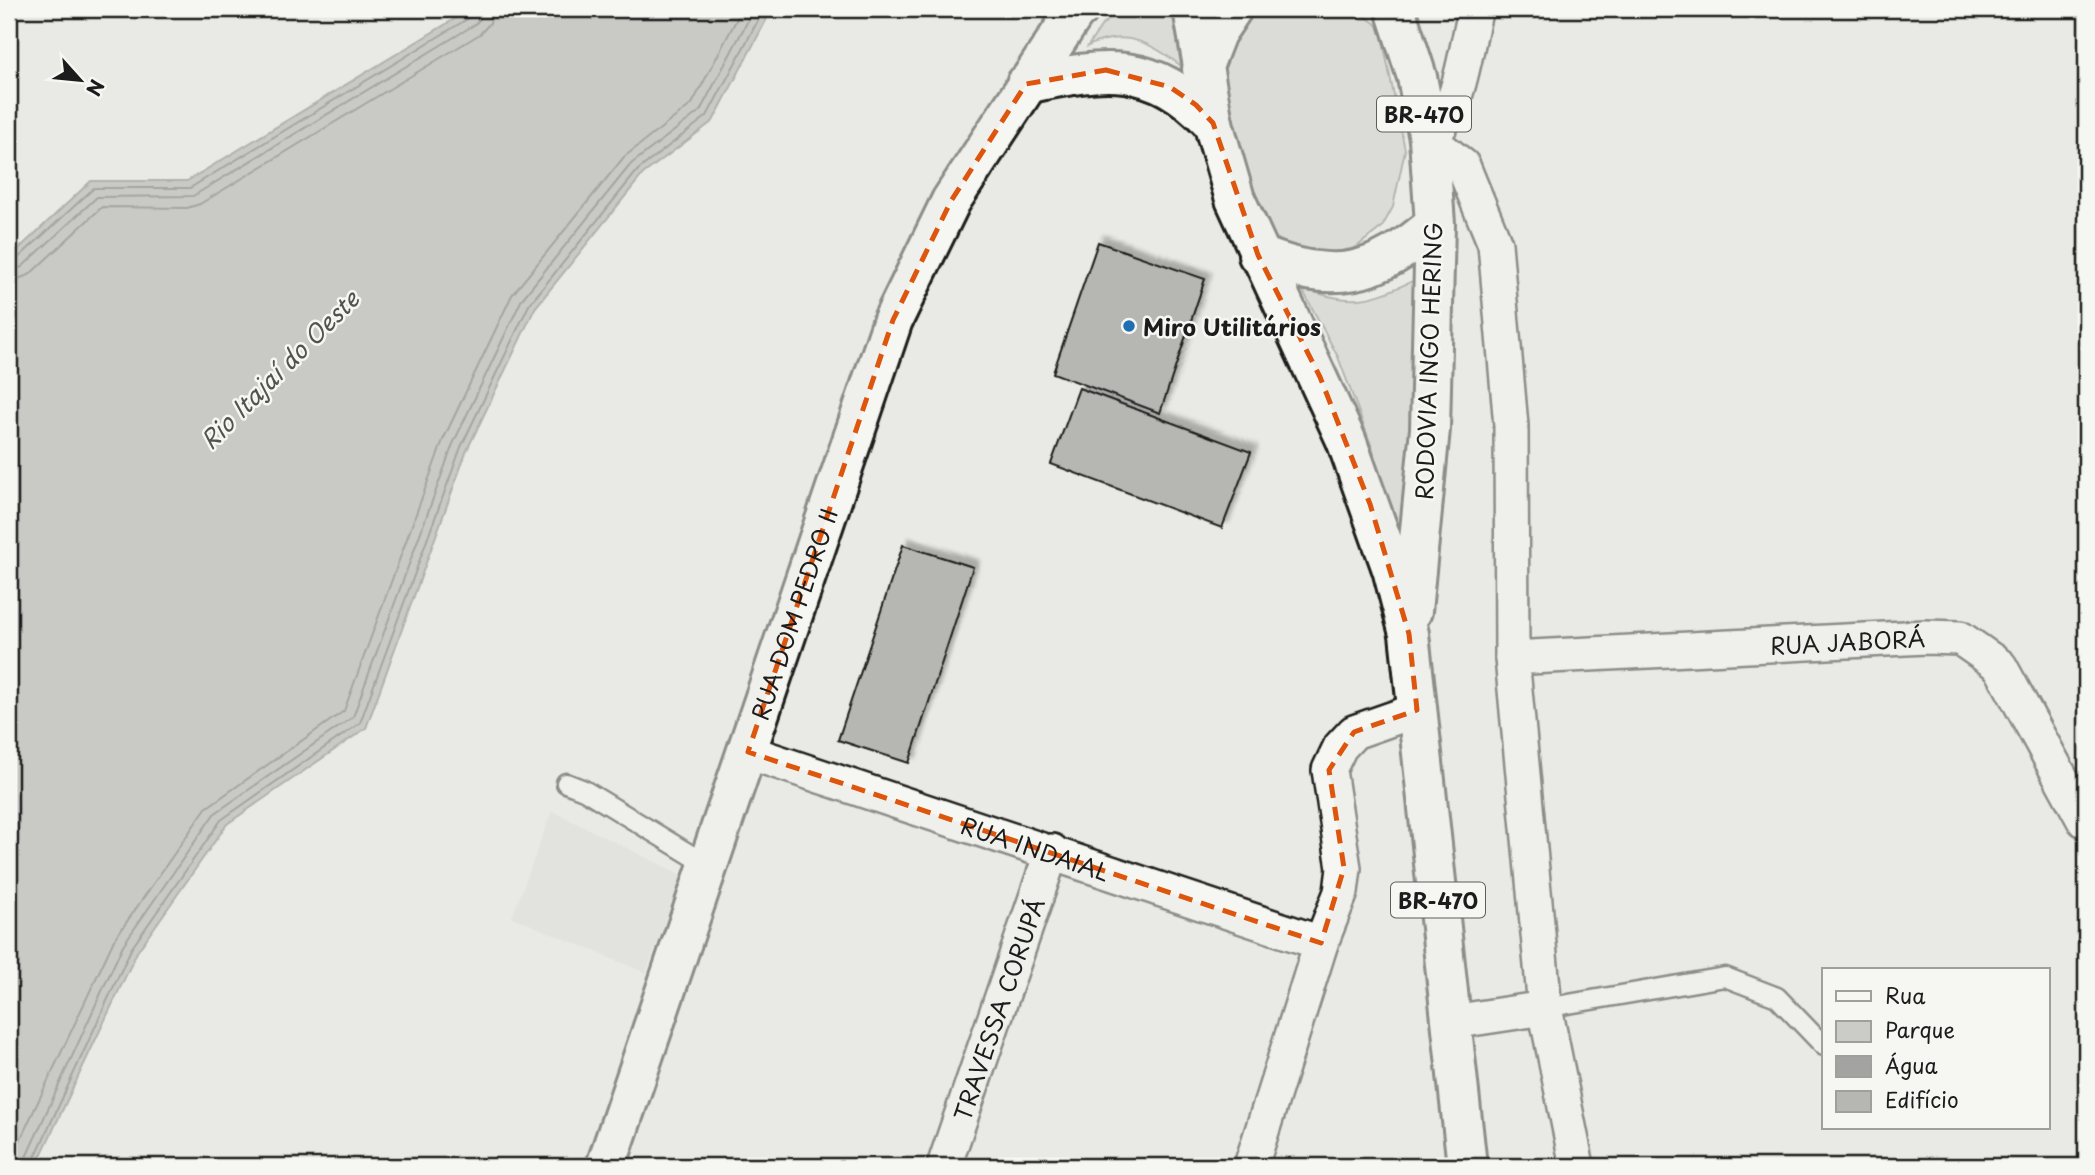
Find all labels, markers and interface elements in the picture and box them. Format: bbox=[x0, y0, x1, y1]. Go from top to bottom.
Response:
north arrow bbox=[46, 46, 116, 116]
text: N bbox=[80, 75, 112, 101]
road number: BR-470 bbox=[1377, 96, 1471, 132]
street label: RODOVIA INGO HERING bbox=[1406, 222, 1450, 500]
water label: Rio Itajaí do Oeste bbox=[191, 281, 367, 457]
place label: Miro Utilitários bbox=[1143, 309, 1321, 344]
marker: Miro Utilitários bbox=[1121, 318, 1137, 334]
street label: RUA DOM PEDRO II bbox=[741, 503, 845, 724]
street label: RUA JABORÁ bbox=[1769, 620, 1926, 662]
street label: RUA INDAIAL bbox=[957, 807, 1114, 889]
road number: BR-470 bbox=[1391, 883, 1485, 918]
street label: TRAVESSA CORUPÁ bbox=[943, 893, 1052, 1125]
legend bbox=[1822, 968, 2050, 1130]
text: Rua bbox=[1885, 979, 1926, 1011]
text: Parque bbox=[1885, 1013, 1955, 1045]
text: Água bbox=[1885, 1049, 1938, 1081]
text: Edifício bbox=[1885, 1083, 1959, 1115]

